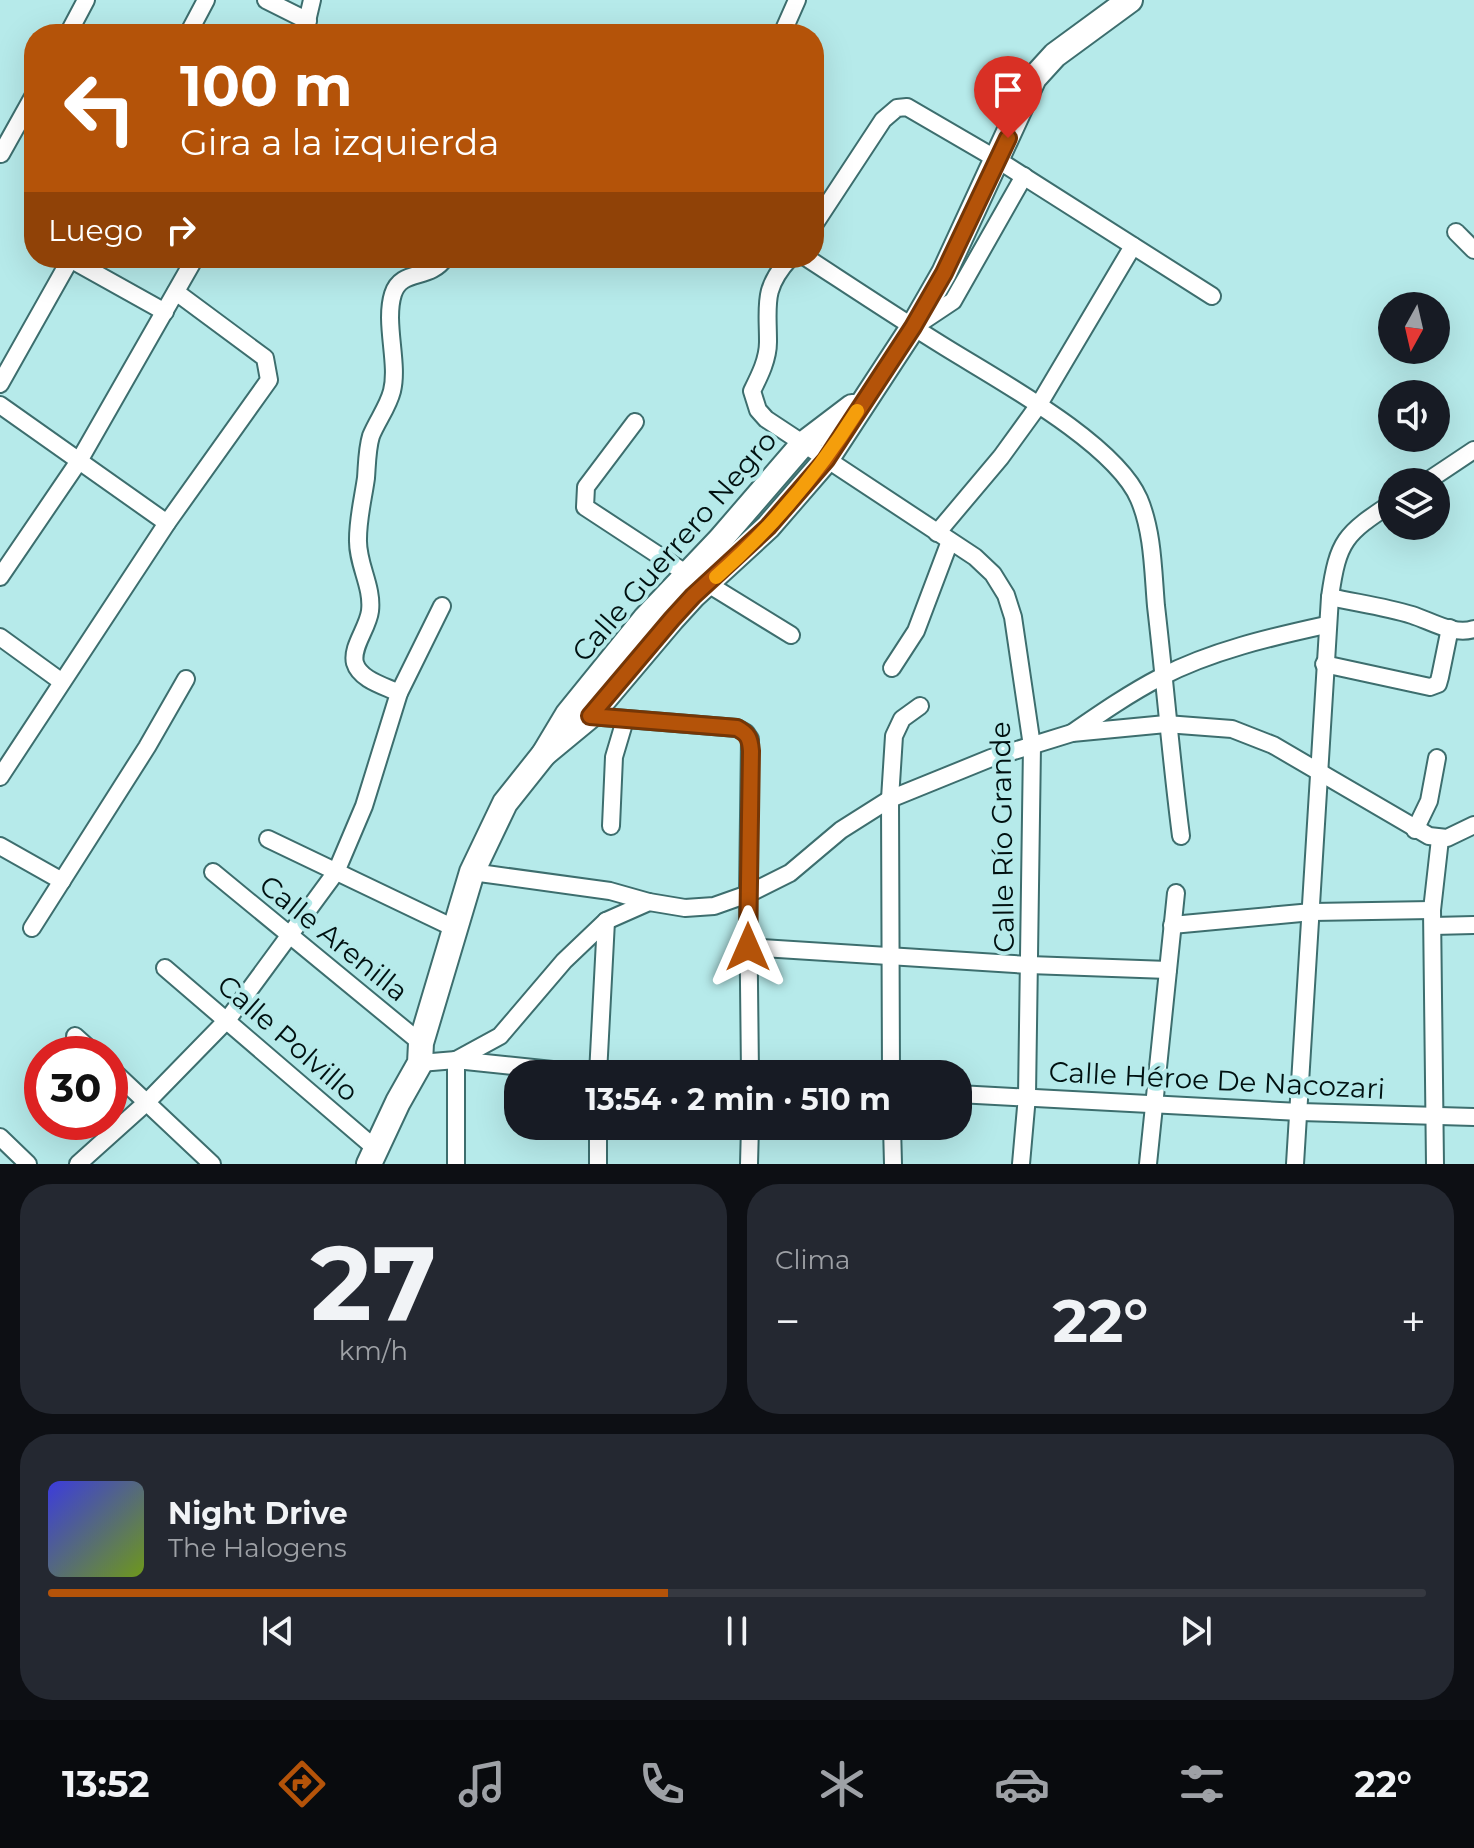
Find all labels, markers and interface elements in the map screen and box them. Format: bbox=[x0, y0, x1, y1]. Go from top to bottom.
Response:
text: 100 m bbox=[180, 52, 353, 120]
icon: left bbox=[48, 56, 152, 160]
pin bbox=[974, 56, 1042, 138]
icon: arrive bbox=[986, 68, 1030, 112]
text: Gira a la izquierda bbox=[180, 120, 500, 164]
icon: right bbox=[159, 208, 203, 252]
text: Luego bbox=[48, 212, 143, 249]
north arrow bbox=[1378, 292, 1450, 364]
map controls bbox=[1378, 292, 1450, 540]
button: sound bbox=[1378, 380, 1450, 452]
street label: Calle Guerrero Negro bbox=[565, 424, 783, 668]
button: layers bbox=[1378, 468, 1450, 540]
street label: Calle Río Grande bbox=[983, 721, 1021, 953]
street label: Calle Arenilla bbox=[253, 868, 415, 1008]
position arrow bbox=[706, 905, 790, 989]
street label: Calle Polvillo bbox=[211, 968, 365, 1108]
speed limit sign: 30 bbox=[24, 1036, 128, 1140]
street label: Calle Héroe De Nacozari bbox=[1048, 1054, 1386, 1106]
text: 13:54 · 2 min · 510 m bbox=[585, 1081, 891, 1118]
text: 27 bbox=[311, 1219, 436, 1346]
text: Clima bbox=[775, 1244, 850, 1276]
text: 22° bbox=[1053, 1284, 1148, 1357]
text: − bbox=[775, 1294, 800, 1348]
text: + bbox=[1401, 1294, 1426, 1348]
text: km/h bbox=[339, 1335, 408, 1367]
text: Night Drive bbox=[168, 1495, 348, 1532]
text: The Halogens bbox=[168, 1532, 347, 1564]
icon: previous bbox=[256, 1609, 300, 1653]
icon: pause bbox=[715, 1609, 759, 1653]
icon: next bbox=[1174, 1609, 1218, 1653]
icon: directions bbox=[274, 1756, 330, 1812]
icon: music bbox=[454, 1756, 510, 1812]
icon: phone bbox=[634, 1756, 690, 1812]
icon: climate bbox=[814, 1756, 870, 1812]
icon: car bbox=[994, 1756, 1050, 1812]
icon: filters bbox=[1174, 1756, 1230, 1812]
text: 13:52 bbox=[62, 1762, 149, 1806]
text: 22° bbox=[1354, 1762, 1412, 1806]

